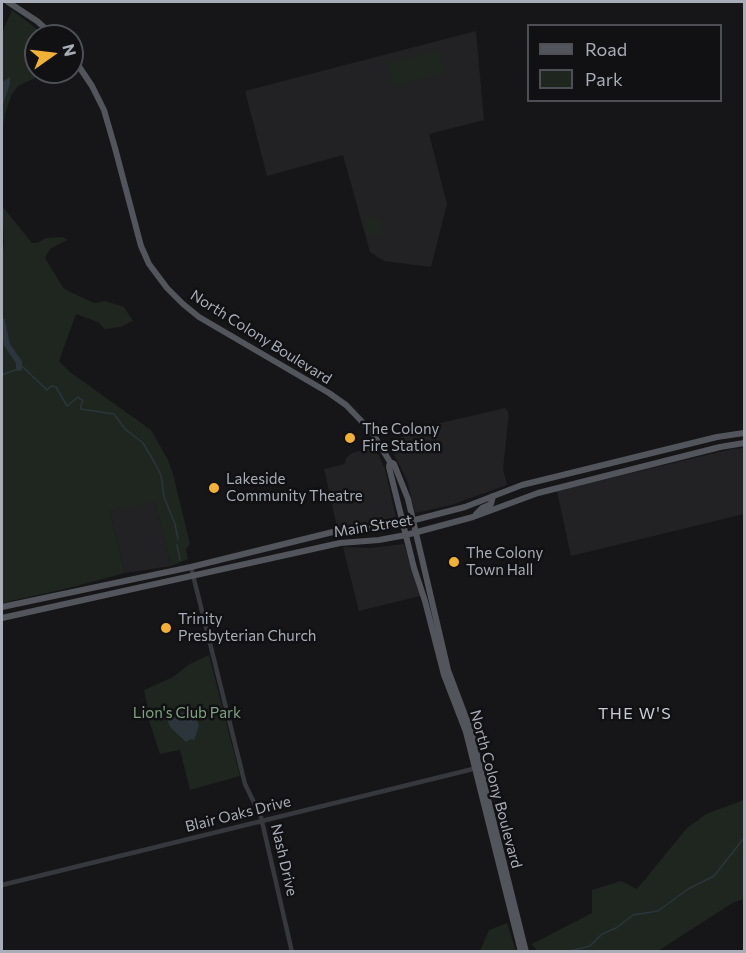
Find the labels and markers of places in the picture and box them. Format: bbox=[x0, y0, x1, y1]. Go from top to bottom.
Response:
place label: The Colony Fire Station bbox=[362, 420, 441, 455]
marker: The Colony Fire Station bbox=[343, 431, 357, 445]
place label: Lakeside Community Theatre bbox=[226, 470, 363, 505]
marker: Lakeside Community Theatre bbox=[207, 481, 221, 495]
place label: The Colony Town Hall bbox=[466, 544, 543, 579]
marker: The Colony Town Hall bbox=[447, 555, 461, 569]
place label: Trinity Presbyterian Church bbox=[178, 610, 316, 645]
marker: Trinity Presbyterian Church bbox=[159, 621, 173, 635]

